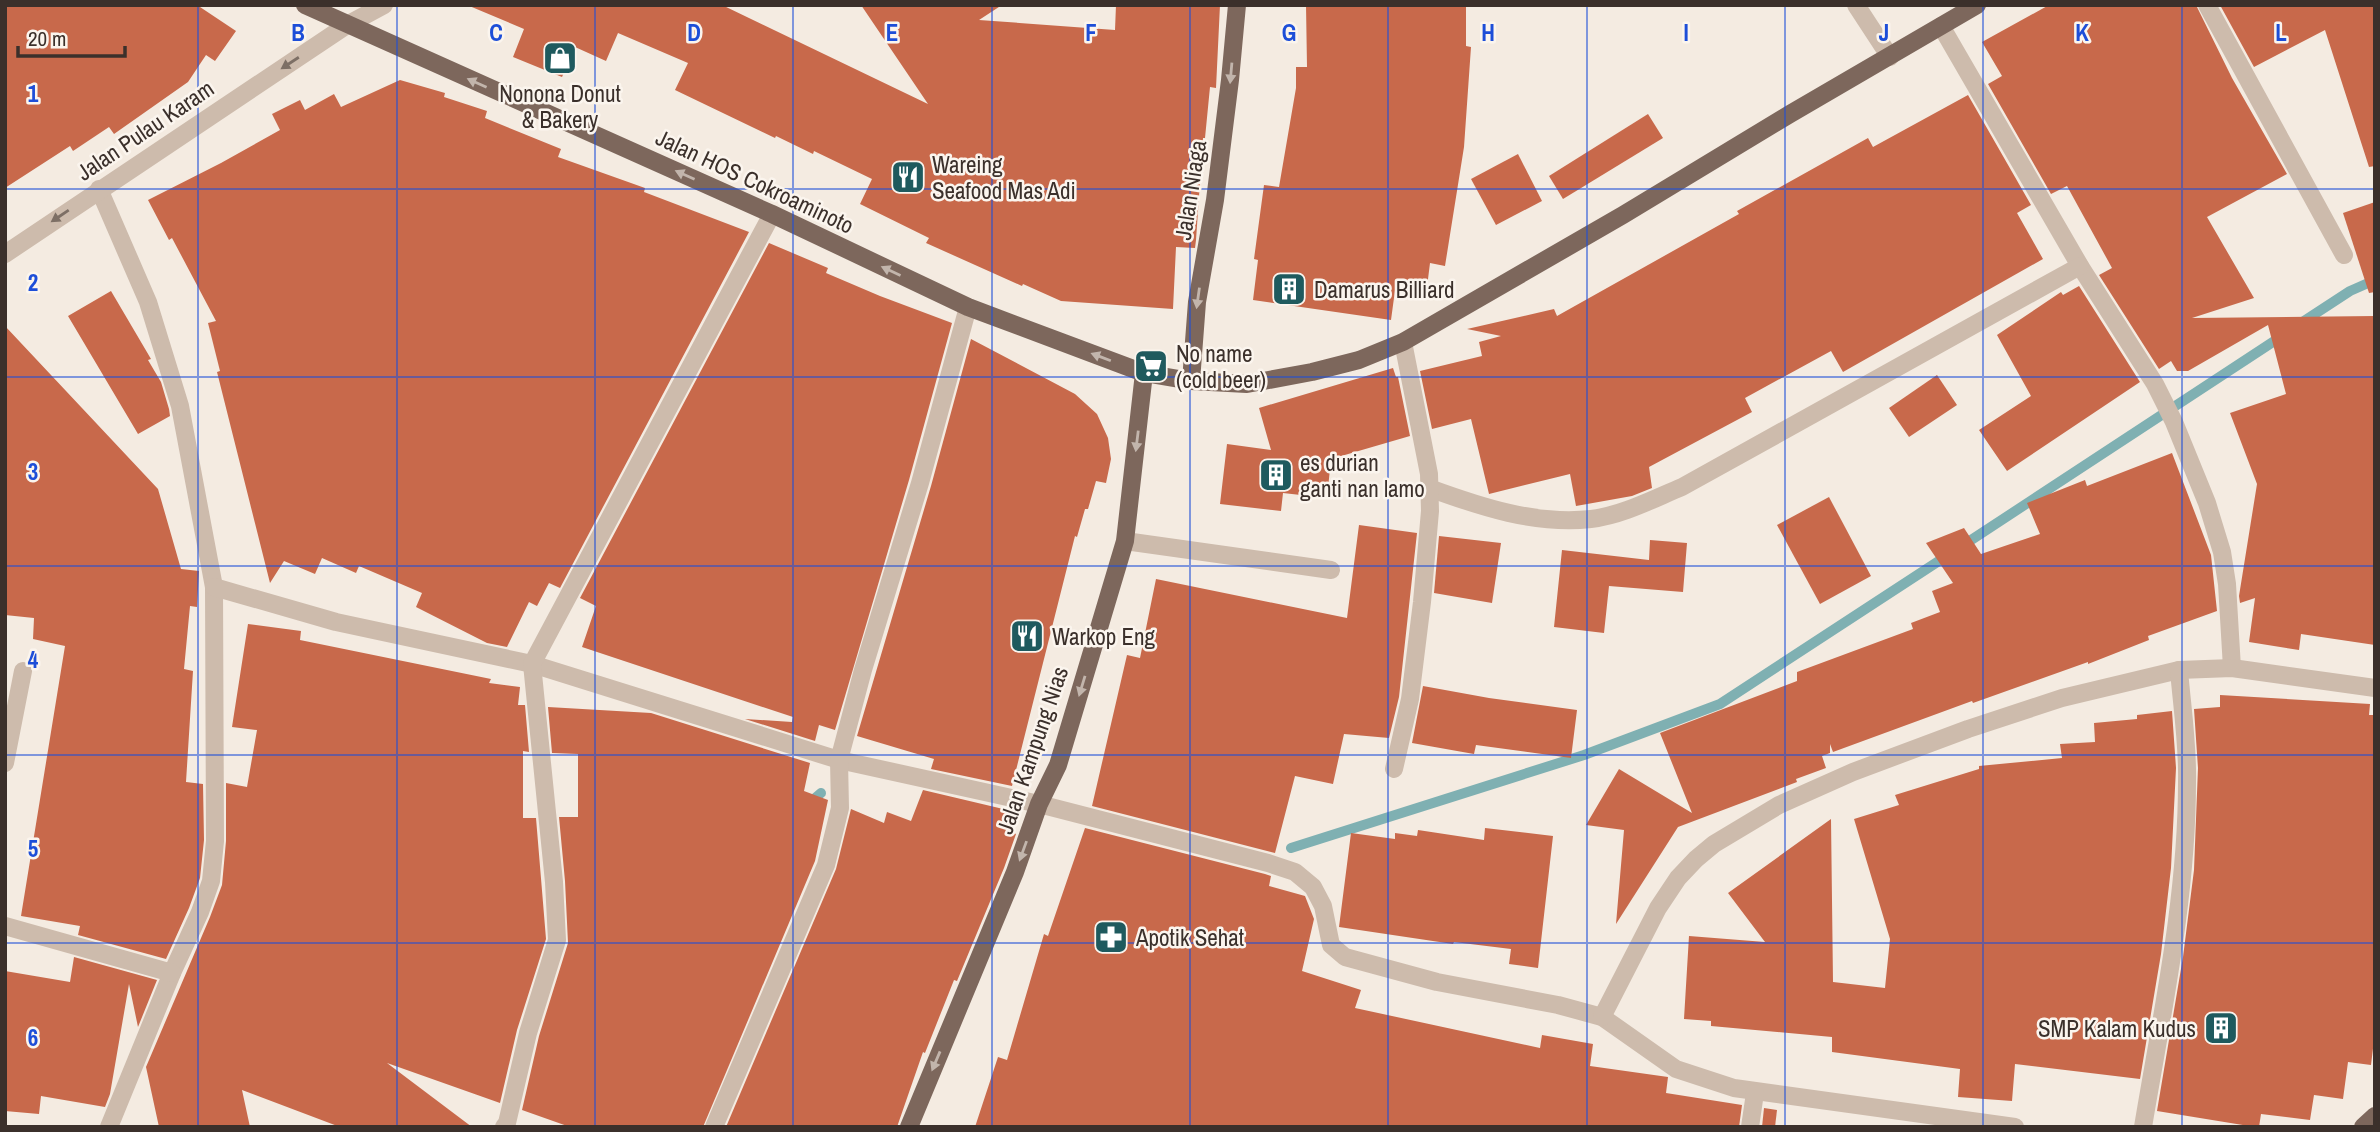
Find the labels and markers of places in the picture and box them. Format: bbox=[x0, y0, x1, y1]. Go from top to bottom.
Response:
shop icon: Nonona Donut & Bakery bbox=[541, 39, 579, 77]
place label: Nonona Donut & Bakery bbox=[499, 78, 621, 135]
place label: Wareing Seafood Mas Adi bbox=[932, 149, 1076, 206]
restaurant icon: Wareing Seafood Mas Adi bbox=[889, 158, 927, 196]
building icon: Damarus Billiard bbox=[1270, 270, 1308, 308]
place label: Damarus Billiard bbox=[1314, 274, 1454, 305]
place label: No name (cold beer) bbox=[1176, 338, 1266, 395]
supermarket icon: No name (cold beer) bbox=[1132, 347, 1170, 385]
place label: es durian ganti nan lamo bbox=[1300, 447, 1425, 504]
building icon: es durian ganti nan lamo bbox=[1257, 456, 1295, 494]
restaurant icon: Warkop Eng bbox=[1008, 617, 1046, 655]
place label: Warkop Eng bbox=[1052, 621, 1156, 652]
pharmacy icon: Apotik Sehat bbox=[1092, 918, 1130, 956]
place label: Apotik Sehat bbox=[1135, 922, 1244, 953]
building icon: SMP Kalam Kudus bbox=[2202, 1009, 2240, 1047]
place label: SMP Kalam Kudus bbox=[2038, 1013, 2196, 1044]

